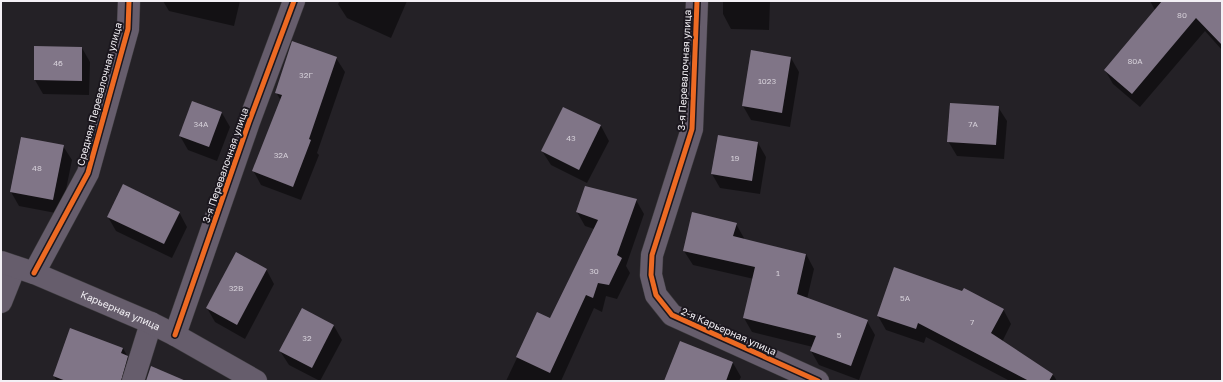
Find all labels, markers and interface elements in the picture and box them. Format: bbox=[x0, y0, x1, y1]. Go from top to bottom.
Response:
street label: 3-я Перевалочная улица bbox=[675, 9, 693, 131]
house number: 80 bbox=[1177, 10, 1187, 20]
street label: Средняя Перевалочная улица bbox=[74, 21, 124, 167]
house number: 80А bbox=[1127, 56, 1143, 66]
house number: 46 bbox=[53, 58, 63, 68]
house number: 32Г bbox=[299, 70, 313, 80]
house number: 1023 bbox=[758, 76, 776, 86]
street label: 3-я Перевалочная улица bbox=[200, 106, 250, 224]
house number: 34А bbox=[194, 119, 209, 129]
house number: 7А bbox=[968, 119, 978, 129]
house number: 43 bbox=[566, 133, 576, 143]
house number: 32А bbox=[274, 150, 289, 160]
house number: 19 bbox=[731, 153, 740, 163]
house number: 48 bbox=[32, 163, 42, 173]
house number: 30 bbox=[589, 266, 599, 276]
house number: 1 bbox=[776, 268, 780, 278]
house number: 32В bbox=[229, 283, 243, 293]
street label: Карьерная улица bbox=[79, 288, 162, 333]
house number: 5А bbox=[900, 293, 911, 303]
street label: 2-я Карьерная улица bbox=[679, 305, 779, 357]
house number: 7 bbox=[970, 317, 974, 327]
house number: 5 bbox=[837, 330, 842, 340]
house number: 32 bbox=[302, 333, 312, 343]

